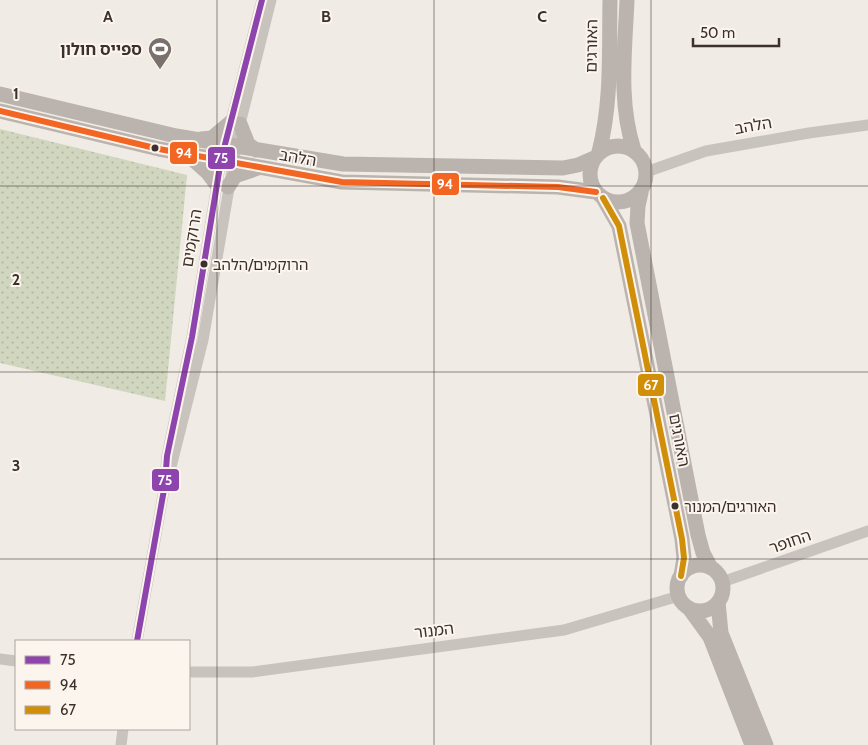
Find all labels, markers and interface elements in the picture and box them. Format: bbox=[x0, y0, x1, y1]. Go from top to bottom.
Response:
text: A bbox=[103, 7, 113, 26]
text: B bbox=[321, 7, 331, 26]
text: C bbox=[537, 7, 547, 26]
scale bar bbox=[693, 15, 779, 47]
street label: האורגים bbox=[582, 19, 601, 73]
text: 50 m bbox=[700, 24, 735, 42]
sports icon: ספייס חולון bbox=[147, 36, 173, 70]
place label: ספייס חולון bbox=[60, 40, 142, 59]
text: 1 bbox=[13, 84, 19, 103]
street label: הלהב bbox=[733, 113, 773, 138]
line badge: 94 bbox=[169, 141, 198, 165]
unlabelled marker bbox=[150, 143, 160, 153]
text: 94 bbox=[176, 144, 192, 162]
street label: הלהב bbox=[278, 145, 318, 170]
line badge: 75 bbox=[207, 146, 236, 170]
text: 75 bbox=[214, 149, 228, 167]
line badge: 94 bbox=[431, 172, 460, 196]
text: 94 bbox=[437, 175, 453, 193]
street label: הרוקמים bbox=[177, 207, 205, 269]
place label: הרוקמים/הלהב bbox=[213, 256, 308, 274]
marker: הרוקמים/הלהב bbox=[199, 259, 209, 269]
text: 2 bbox=[12, 270, 20, 289]
line badge: 67 bbox=[637, 373, 665, 397]
text: 67 bbox=[643, 376, 659, 394]
street label: האורגים bbox=[665, 412, 694, 468]
text: 3 bbox=[12, 456, 20, 475]
line badge: 75 bbox=[151, 468, 180, 492]
text: 75 bbox=[158, 471, 172, 489]
place label: האורגים/המנור bbox=[684, 498, 776, 516]
marker: האורגים/המנור bbox=[670, 501, 680, 511]
street label: החופר bbox=[767, 525, 814, 557]
street label: המנור bbox=[413, 619, 455, 642]
legend bbox=[15, 640, 190, 730]
text: 75 bbox=[60, 651, 76, 669]
text: 94 bbox=[60, 676, 78, 694]
text: 67 bbox=[60, 701, 76, 719]

